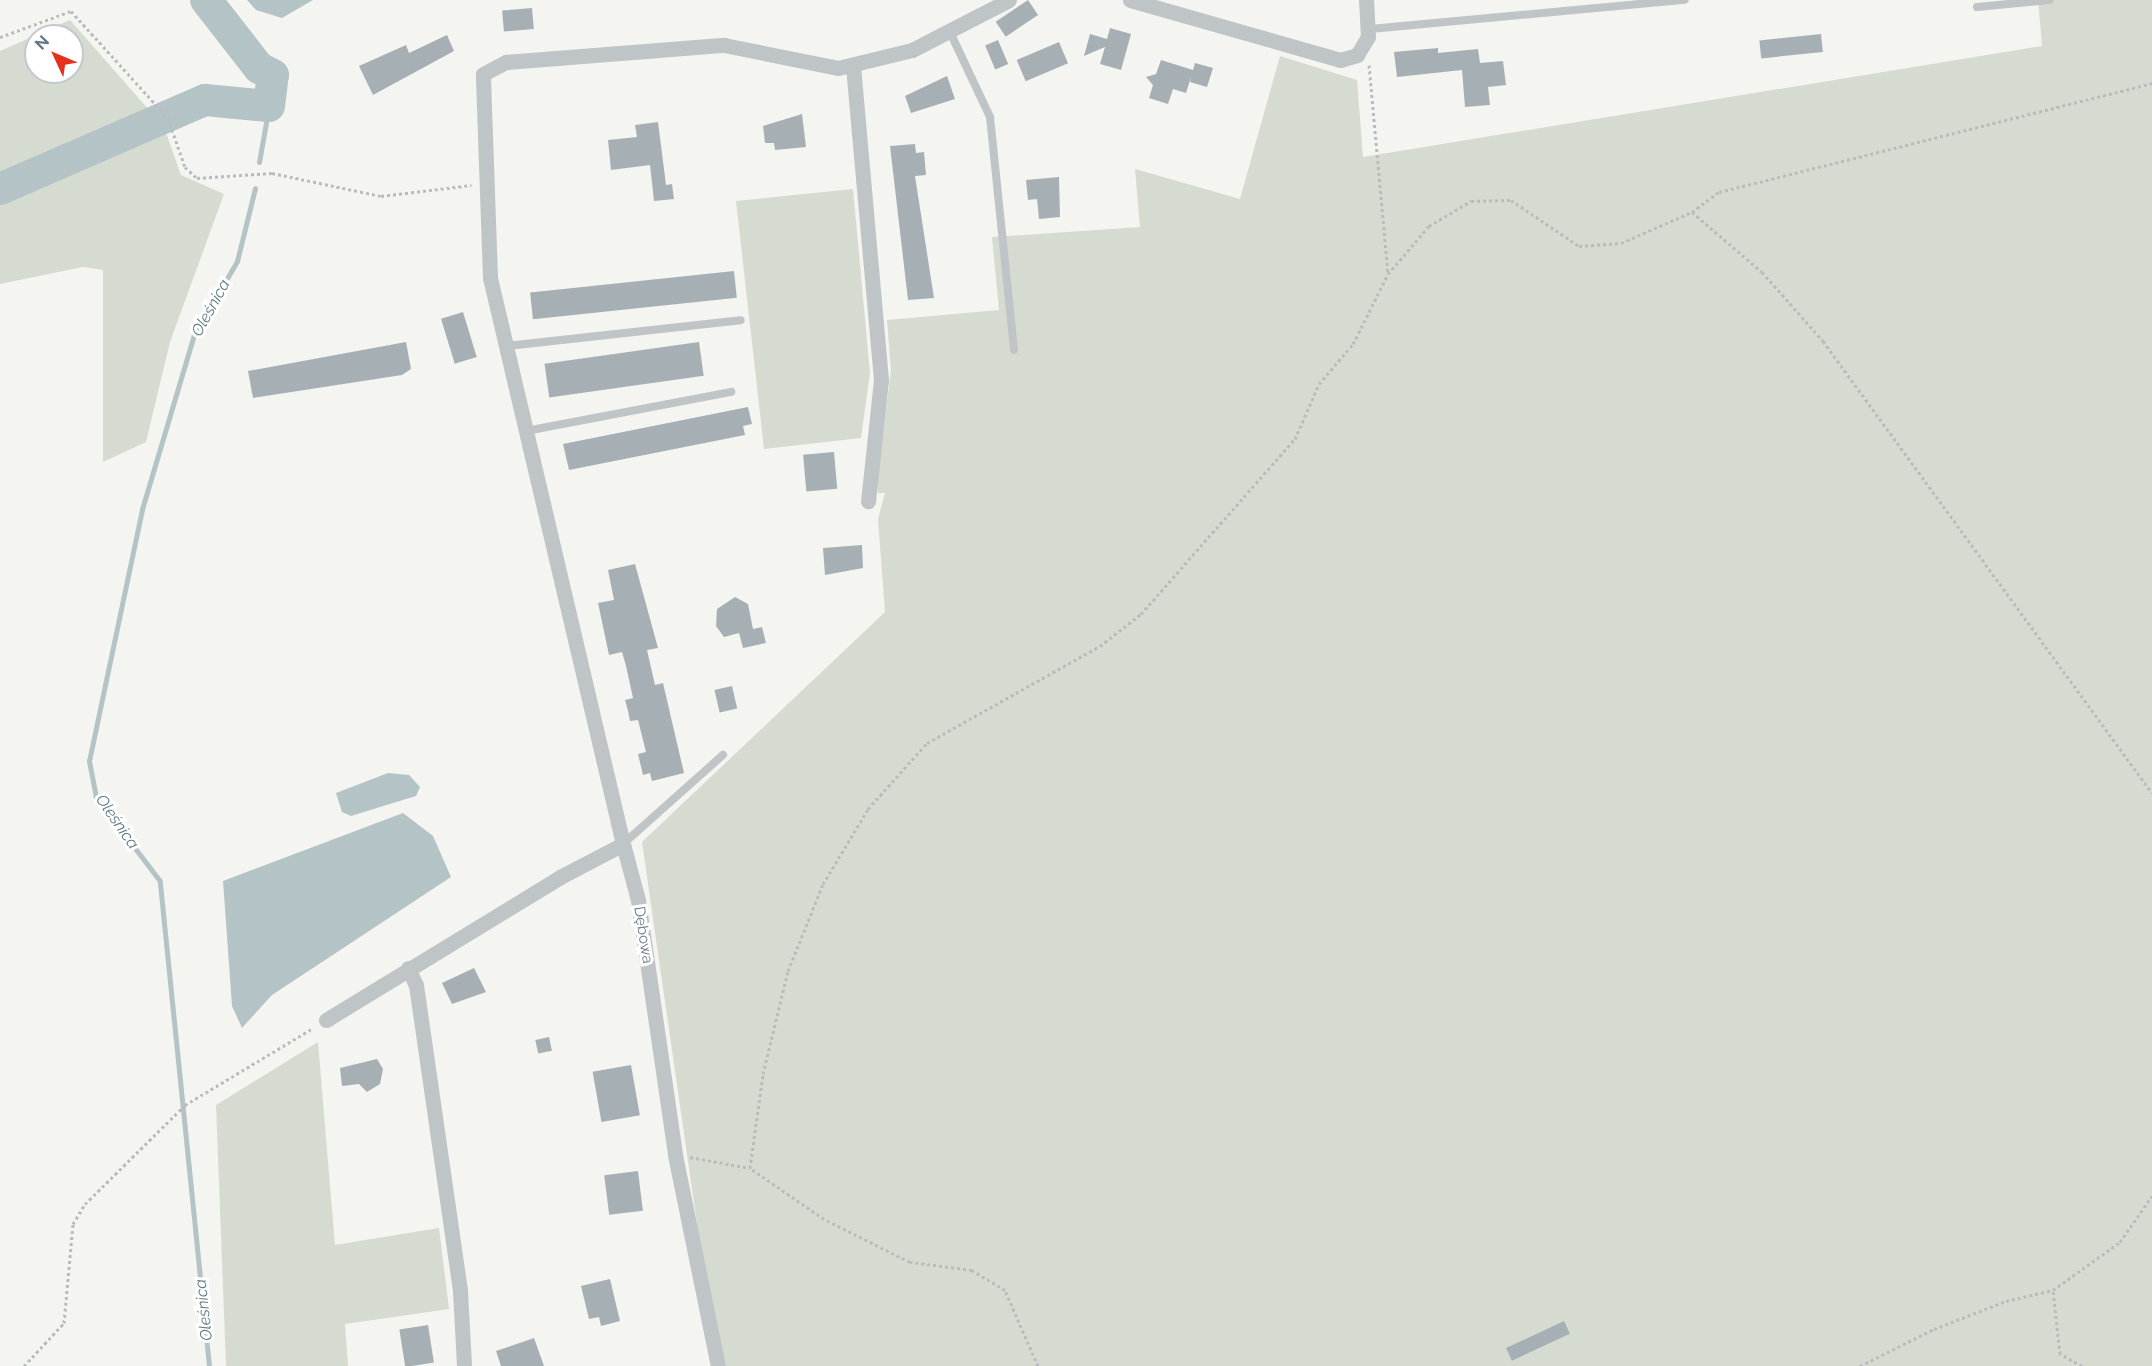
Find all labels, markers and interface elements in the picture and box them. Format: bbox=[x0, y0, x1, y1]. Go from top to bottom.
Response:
north arrow bbox=[24, 24, 84, 84]
text: N bbox=[31, 32, 53, 54]
water label: Oleśnica bbox=[188, 276, 234, 340]
water label: Oleśnica bbox=[91, 791, 143, 853]
street label: Dębowa bbox=[630, 905, 656, 965]
water label: Oleśnica bbox=[191, 1278, 217, 1342]

